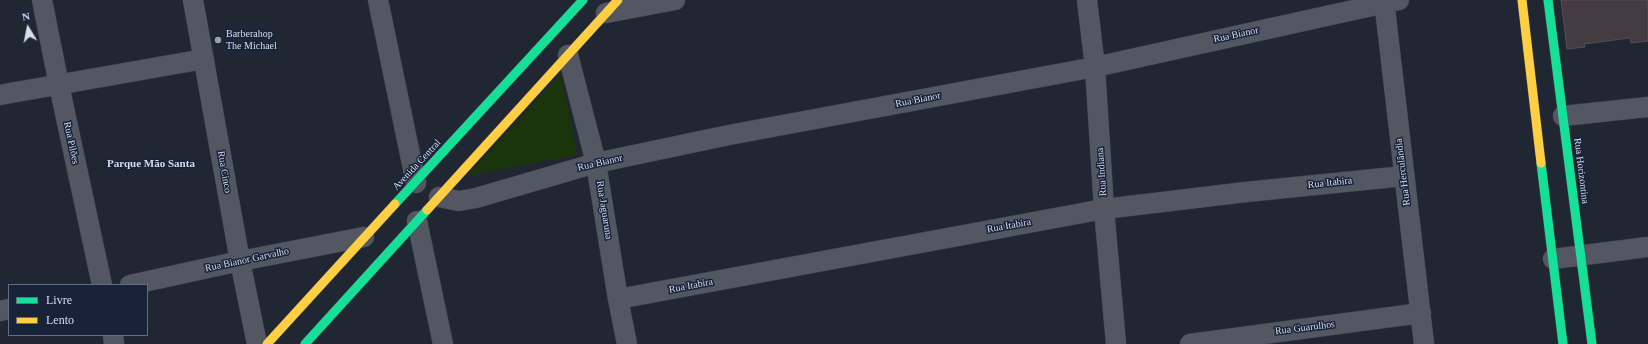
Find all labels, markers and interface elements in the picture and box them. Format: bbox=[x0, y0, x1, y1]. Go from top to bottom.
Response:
north arrow bbox=[8, 8, 48, 48]
text: N bbox=[21, 10, 31, 23]
street label: Rua Bianor bbox=[1212, 24, 1260, 46]
place label: Barberahop The Michael bbox=[226, 28, 277, 52]
marker: Barberahop The Michael bbox=[213, 35, 223, 45]
street label: Rua Bianor bbox=[894, 90, 942, 110]
street label: Rua Pilões bbox=[61, 121, 81, 165]
street label: Avenida Central bbox=[390, 137, 444, 193]
street label: Rua Horizontina bbox=[1571, 137, 1591, 205]
street label: Rua Herculândia bbox=[1393, 138, 1413, 206]
street label: Rua Indiana bbox=[1094, 147, 1110, 197]
street label: Rua Cinco bbox=[214, 150, 234, 194]
street label: Rua Bianor bbox=[576, 152, 624, 174]
district label: Parque Mão Santa bbox=[107, 157, 195, 171]
street label: Rua Itabira bbox=[1307, 175, 1353, 191]
street label: Rua Jaguaruna bbox=[593, 180, 615, 240]
street label: Rua Itabira bbox=[986, 216, 1032, 236]
street label: Rua Bianor Garvalho bbox=[204, 245, 290, 275]
street label: Rua Itabira bbox=[668, 276, 714, 296]
legend bbox=[8, 284, 148, 336]
text: Livre bbox=[46, 293, 72, 307]
text: Lento bbox=[46, 313, 74, 327]
street label: Rua Guarulhos bbox=[1274, 318, 1336, 338]

